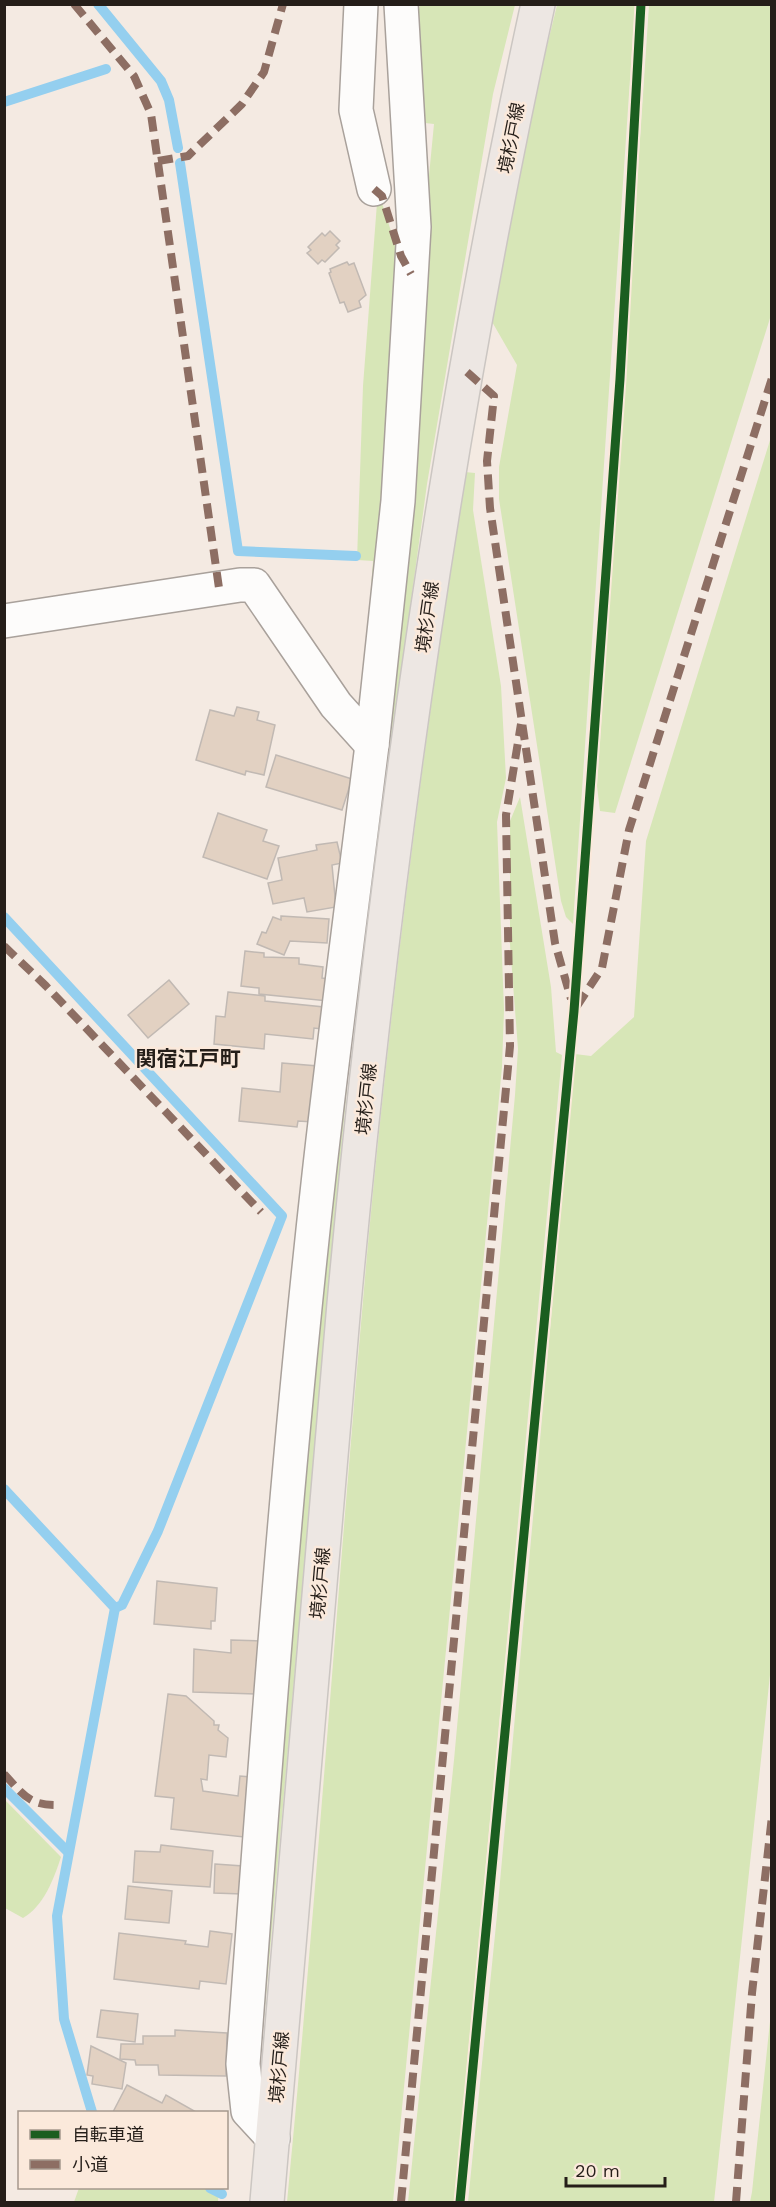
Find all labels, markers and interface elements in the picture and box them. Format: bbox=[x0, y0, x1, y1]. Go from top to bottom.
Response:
street label: 境杉戸線 bbox=[494, 101, 528, 175]
street label: 境杉戸線 bbox=[412, 580, 442, 654]
district label: 関宿江戸町 bbox=[136, 1046, 241, 1071]
street label: 境杉戸線 bbox=[352, 1062, 380, 1136]
street label: 境杉戸線 bbox=[306, 1546, 334, 1620]
street label: 境杉戸線 bbox=[265, 2030, 293, 2104]
legend bbox=[18, 2111, 228, 2189]
text: 自転車道 bbox=[72, 2124, 144, 2145]
scale bar bbox=[566, 2150, 665, 2188]
text: 小道 bbox=[72, 2154, 108, 2175]
text: 20 m bbox=[575, 2160, 620, 2181]

